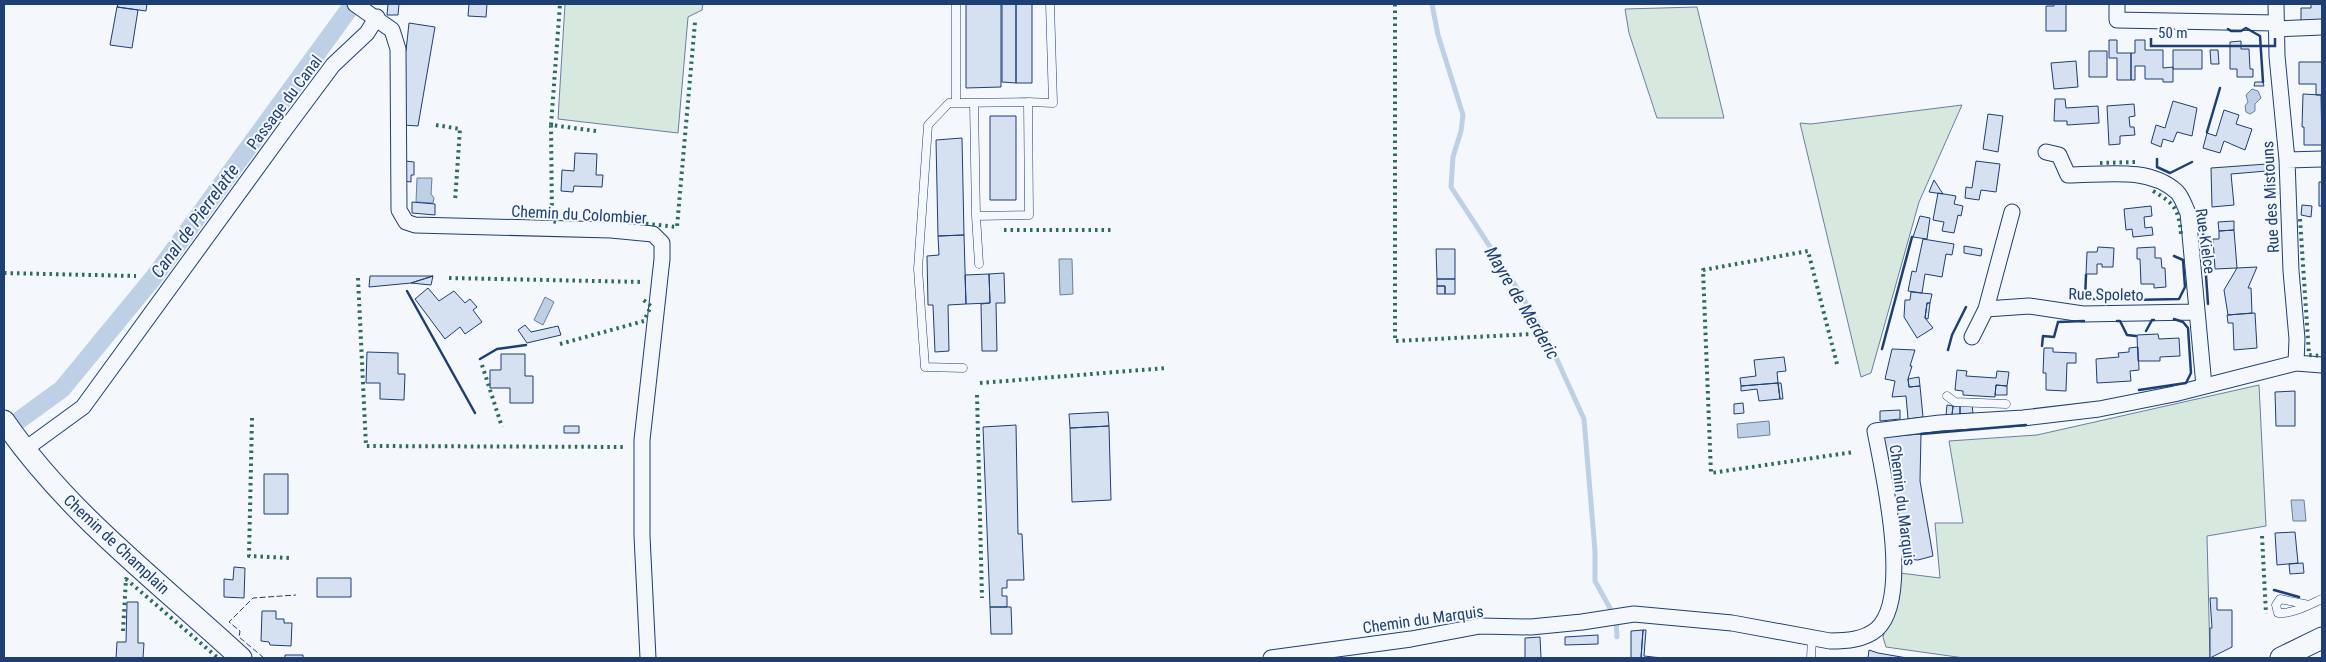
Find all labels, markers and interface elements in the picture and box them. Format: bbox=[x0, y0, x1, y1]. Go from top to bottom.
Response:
scale bar bbox=[2151, 15, 2275, 47]
text: 50 m bbox=[2158, 24, 2188, 42]
street label: Passage du Canal bbox=[243, 51, 326, 153]
street label: Rue des Mistouns bbox=[2258, 140, 2283, 254]
water label: Canal de Pierrelatte bbox=[146, 160, 243, 282]
street label: Chemin du Colombier bbox=[511, 201, 647, 228]
street label: Rue Kielce bbox=[2192, 207, 2219, 275]
water label: Mayre de Merderic bbox=[1481, 243, 1564, 363]
street label: Rue Spoleto bbox=[2068, 284, 2144, 305]
street label: Chemin du Marquis bbox=[1886, 443, 1919, 567]
street label: Chemin de Champlain bbox=[60, 490, 173, 598]
street label: Chemin du Marquis bbox=[1361, 602, 1485, 637]

